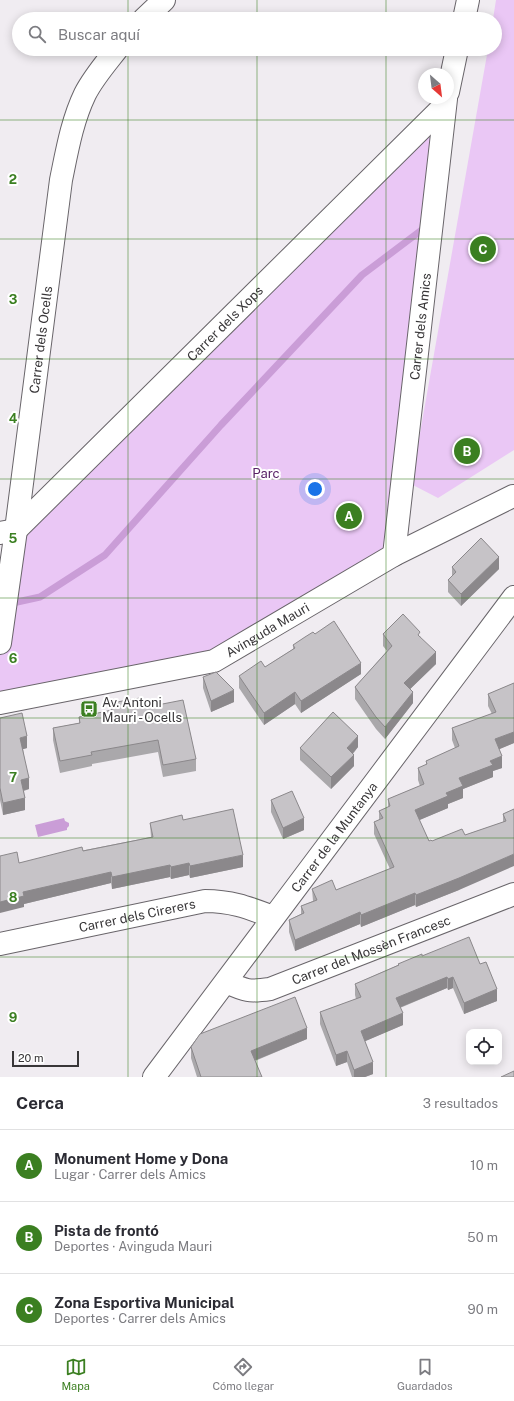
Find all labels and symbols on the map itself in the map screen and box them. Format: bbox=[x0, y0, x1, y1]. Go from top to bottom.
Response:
north arrow bbox=[418, 68, 454, 104]
text: 2 bbox=[9, 172, 17, 187]
pin: C bbox=[470, 234, 496, 264]
street label: Carrer dels Amics bbox=[407, 272, 434, 381]
street label: Carrer dels Xops bbox=[184, 283, 266, 364]
street label: Carrer dels Ocells bbox=[26, 285, 55, 394]
text: 3 bbox=[9, 292, 18, 307]
text: 4 bbox=[9, 411, 18, 426]
pin: B bbox=[454, 436, 480, 466]
park label: Parc bbox=[252, 466, 280, 481]
your location bbox=[305, 479, 325, 499]
pin: A bbox=[336, 501, 362, 531]
text: 5 bbox=[9, 531, 18, 546]
street label: Avinguda Mauri bbox=[223, 599, 312, 660]
text: 6 bbox=[9, 651, 18, 666]
place label: Av. Antoni Mauri - Ocells bbox=[102, 695, 182, 725]
bus stop icon: Av. Antoni Mauri - Ocells bbox=[79, 699, 99, 719]
text: 7 bbox=[9, 770, 17, 785]
street label: Carrer de la Muntanya bbox=[288, 779, 380, 895]
text: 8 bbox=[9, 890, 18, 905]
street label: Carrer dels Cirerers bbox=[77, 896, 197, 935]
street label: Carrer del Mossèn Francesc bbox=[289, 912, 453, 987]
text: 9 bbox=[9, 1010, 17, 1025]
scale bar bbox=[12, 1049, 79, 1068]

